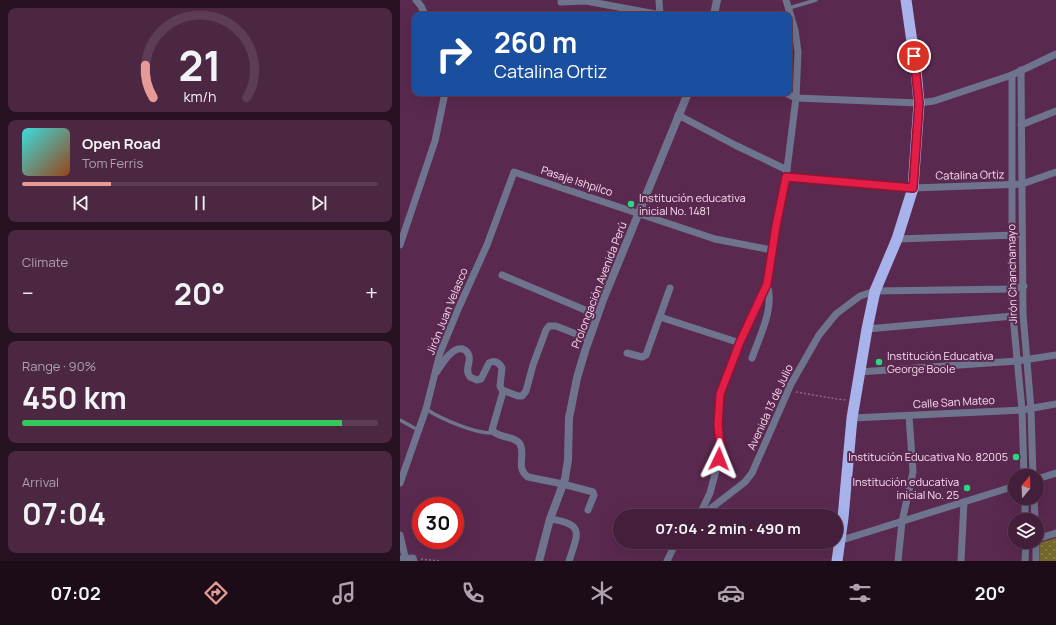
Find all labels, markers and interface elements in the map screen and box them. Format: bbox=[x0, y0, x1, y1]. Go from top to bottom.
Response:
text: 260 m bbox=[494, 23, 577, 61]
icon: right bbox=[428, 28, 480, 80]
text: 21 bbox=[179, 37, 222, 93]
pin bbox=[897, 39, 931, 73]
icon: arrive bbox=[903, 45, 925, 67]
text: Catalina Ortiz bbox=[494, 59, 607, 83]
text: km/h bbox=[183, 87, 217, 106]
text: Open Road bbox=[82, 133, 161, 154]
text: Tom Ferris bbox=[82, 154, 143, 172]
street label: Pasaje Ishpilco bbox=[539, 162, 615, 199]
street label: Catalina Ortiz bbox=[935, 166, 1005, 183]
place label: Institución educativa inicial No. 1481 bbox=[639, 190, 746, 218]
icon: previous bbox=[70, 192, 92, 214]
icon: pause bbox=[189, 192, 211, 214]
icon: next bbox=[308, 192, 330, 214]
marker: Institución educativa inicial No. 1481 bbox=[626, 199, 636, 209]
street label: Prolongación Avenida Perú bbox=[567, 219, 630, 350]
street label: Jirón Chanchamayo bbox=[1003, 224, 1020, 324]
text: Climate bbox=[22, 253, 68, 271]
street label: Jirón Juan Velasco bbox=[422, 265, 471, 357]
text: 20° bbox=[174, 273, 225, 314]
text: − bbox=[22, 278, 34, 308]
text: + bbox=[365, 278, 378, 308]
place label: Institución Educativa George Boole bbox=[887, 348, 993, 376]
text: Range · 90% bbox=[22, 357, 96, 375]
marker: Institución Educativa George Boole bbox=[874, 357, 884, 367]
street label: Avenida 13 de Julio bbox=[743, 361, 796, 452]
text: 450 km bbox=[22, 377, 127, 418]
street label: Calle San Mateo bbox=[913, 392, 996, 411]
position arrow bbox=[698, 438, 740, 480]
place label: Institución Educativa No. 82005 bbox=[848, 449, 1008, 464]
marker: Institución Educativa No. 82005 bbox=[1011, 452, 1021, 462]
north arrow bbox=[1008, 469, 1044, 505]
map controls bbox=[1008, 469, 1044, 549]
text: Arrival bbox=[22, 473, 59, 491]
place label: Institución educativa inicial No. 25 bbox=[852, 474, 959, 502]
marker: Institución educativa inicial No. 25 bbox=[962, 483, 972, 493]
text: 07:04 bbox=[22, 493, 106, 534]
speed limit sign: 30 bbox=[412, 497, 464, 549]
button: layers bbox=[1008, 513, 1044, 549]
text: 07:04 · 2 min · 490 m bbox=[655, 518, 801, 539]
icon: directions bbox=[202, 579, 230, 607]
icon: music bbox=[330, 579, 358, 607]
icon: phone bbox=[459, 579, 487, 607]
icon: climate bbox=[588, 579, 616, 607]
icon: car bbox=[717, 579, 745, 607]
icon: filters bbox=[846, 579, 874, 607]
text: 07:02 bbox=[50, 581, 101, 605]
text: 20° bbox=[975, 581, 1006, 605]

